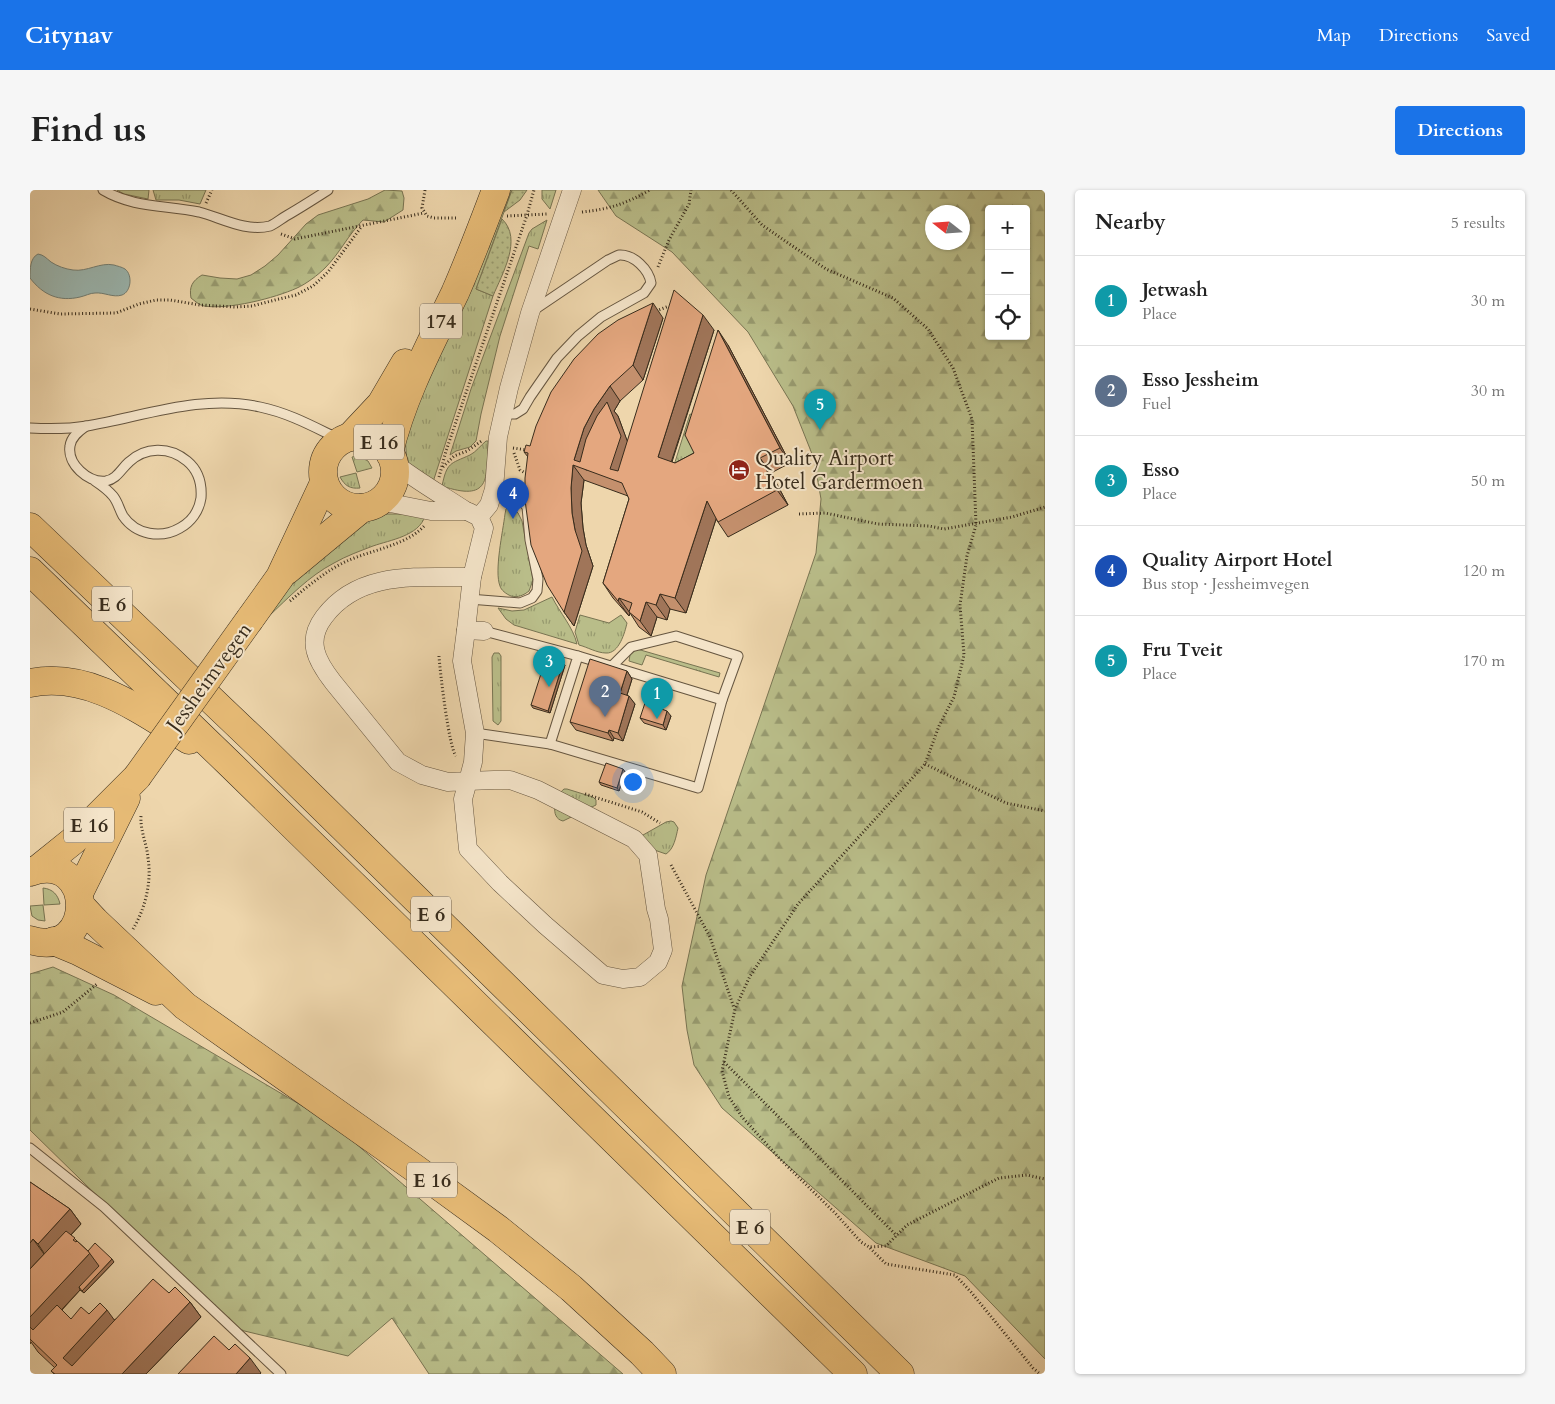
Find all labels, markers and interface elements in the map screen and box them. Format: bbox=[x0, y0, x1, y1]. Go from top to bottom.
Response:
text: Citynav bbox=[25, 19, 113, 52]
text: Map bbox=[1317, 23, 1351, 48]
text: Directions bbox=[1379, 23, 1458, 48]
text: Saved bbox=[1486, 23, 1530, 48]
text: Find us bbox=[30, 106, 146, 154]
button: Directions bbox=[1395, 106, 1525, 155]
north arrow bbox=[925, 205, 970, 250]
map controls bbox=[985, 205, 1030, 340]
button: + bbox=[985, 205, 1030, 250]
text: Nearby bbox=[1095, 208, 1166, 237]
text: 5 results bbox=[1451, 212, 1505, 234]
button: − bbox=[985, 250, 1030, 295]
text: Jetwash bbox=[1142, 277, 1208, 303]
text: 1 bbox=[1107, 290, 1115, 312]
text: 30 m bbox=[1471, 290, 1505, 312]
button: locate bbox=[985, 295, 1030, 340]
text: Place bbox=[1142, 303, 1177, 325]
road number: 174 bbox=[420, 304, 462, 338]
text: Esso Jessheim bbox=[1142, 367, 1259, 393]
text: 2 bbox=[1107, 380, 1115, 402]
text: 30 m bbox=[1471, 380, 1505, 402]
pin: 5 bbox=[804, 389, 836, 430]
text: Fuel bbox=[1142, 393, 1171, 415]
road number: E 16 bbox=[354, 424, 404, 460]
place label: Quality Airport Hotel Gardermoen bbox=[755, 444, 923, 497]
text: Esso bbox=[1142, 457, 1179, 483]
hotel icon: Quality Airport Hotel Gardermoen bbox=[727, 458, 751, 482]
text: 3 bbox=[1107, 470, 1115, 492]
text: 50 m bbox=[1471, 470, 1505, 492]
pin: 4 bbox=[497, 478, 529, 519]
text: Place bbox=[1142, 483, 1177, 505]
text: Quality Airport Hotel bbox=[1142, 547, 1332, 573]
text: 4 bbox=[1107, 560, 1115, 582]
text: 120 m bbox=[1463, 560, 1505, 582]
text: Bus stop · Jessheimvegen bbox=[1142, 573, 1310, 595]
road number: E 6 bbox=[92, 586, 132, 622]
street label: Jessheimvegen bbox=[158, 617, 259, 740]
text: Fru Tveit bbox=[1142, 637, 1223, 663]
pin: 3 bbox=[533, 646, 565, 687]
text: 5 bbox=[1107, 650, 1115, 672]
text: 170 m bbox=[1463, 650, 1505, 672]
text: Place bbox=[1142, 663, 1177, 685]
pin: 2 bbox=[589, 676, 621, 717]
pin: 1 bbox=[641, 678, 673, 719]
your location bbox=[620, 769, 646, 795]
road number: E 16 bbox=[64, 808, 114, 842]
road number: E 6 bbox=[411, 896, 451, 932]
road number: E 16 bbox=[407, 1162, 457, 1198]
road number: E 6 bbox=[730, 1210, 770, 1244]

